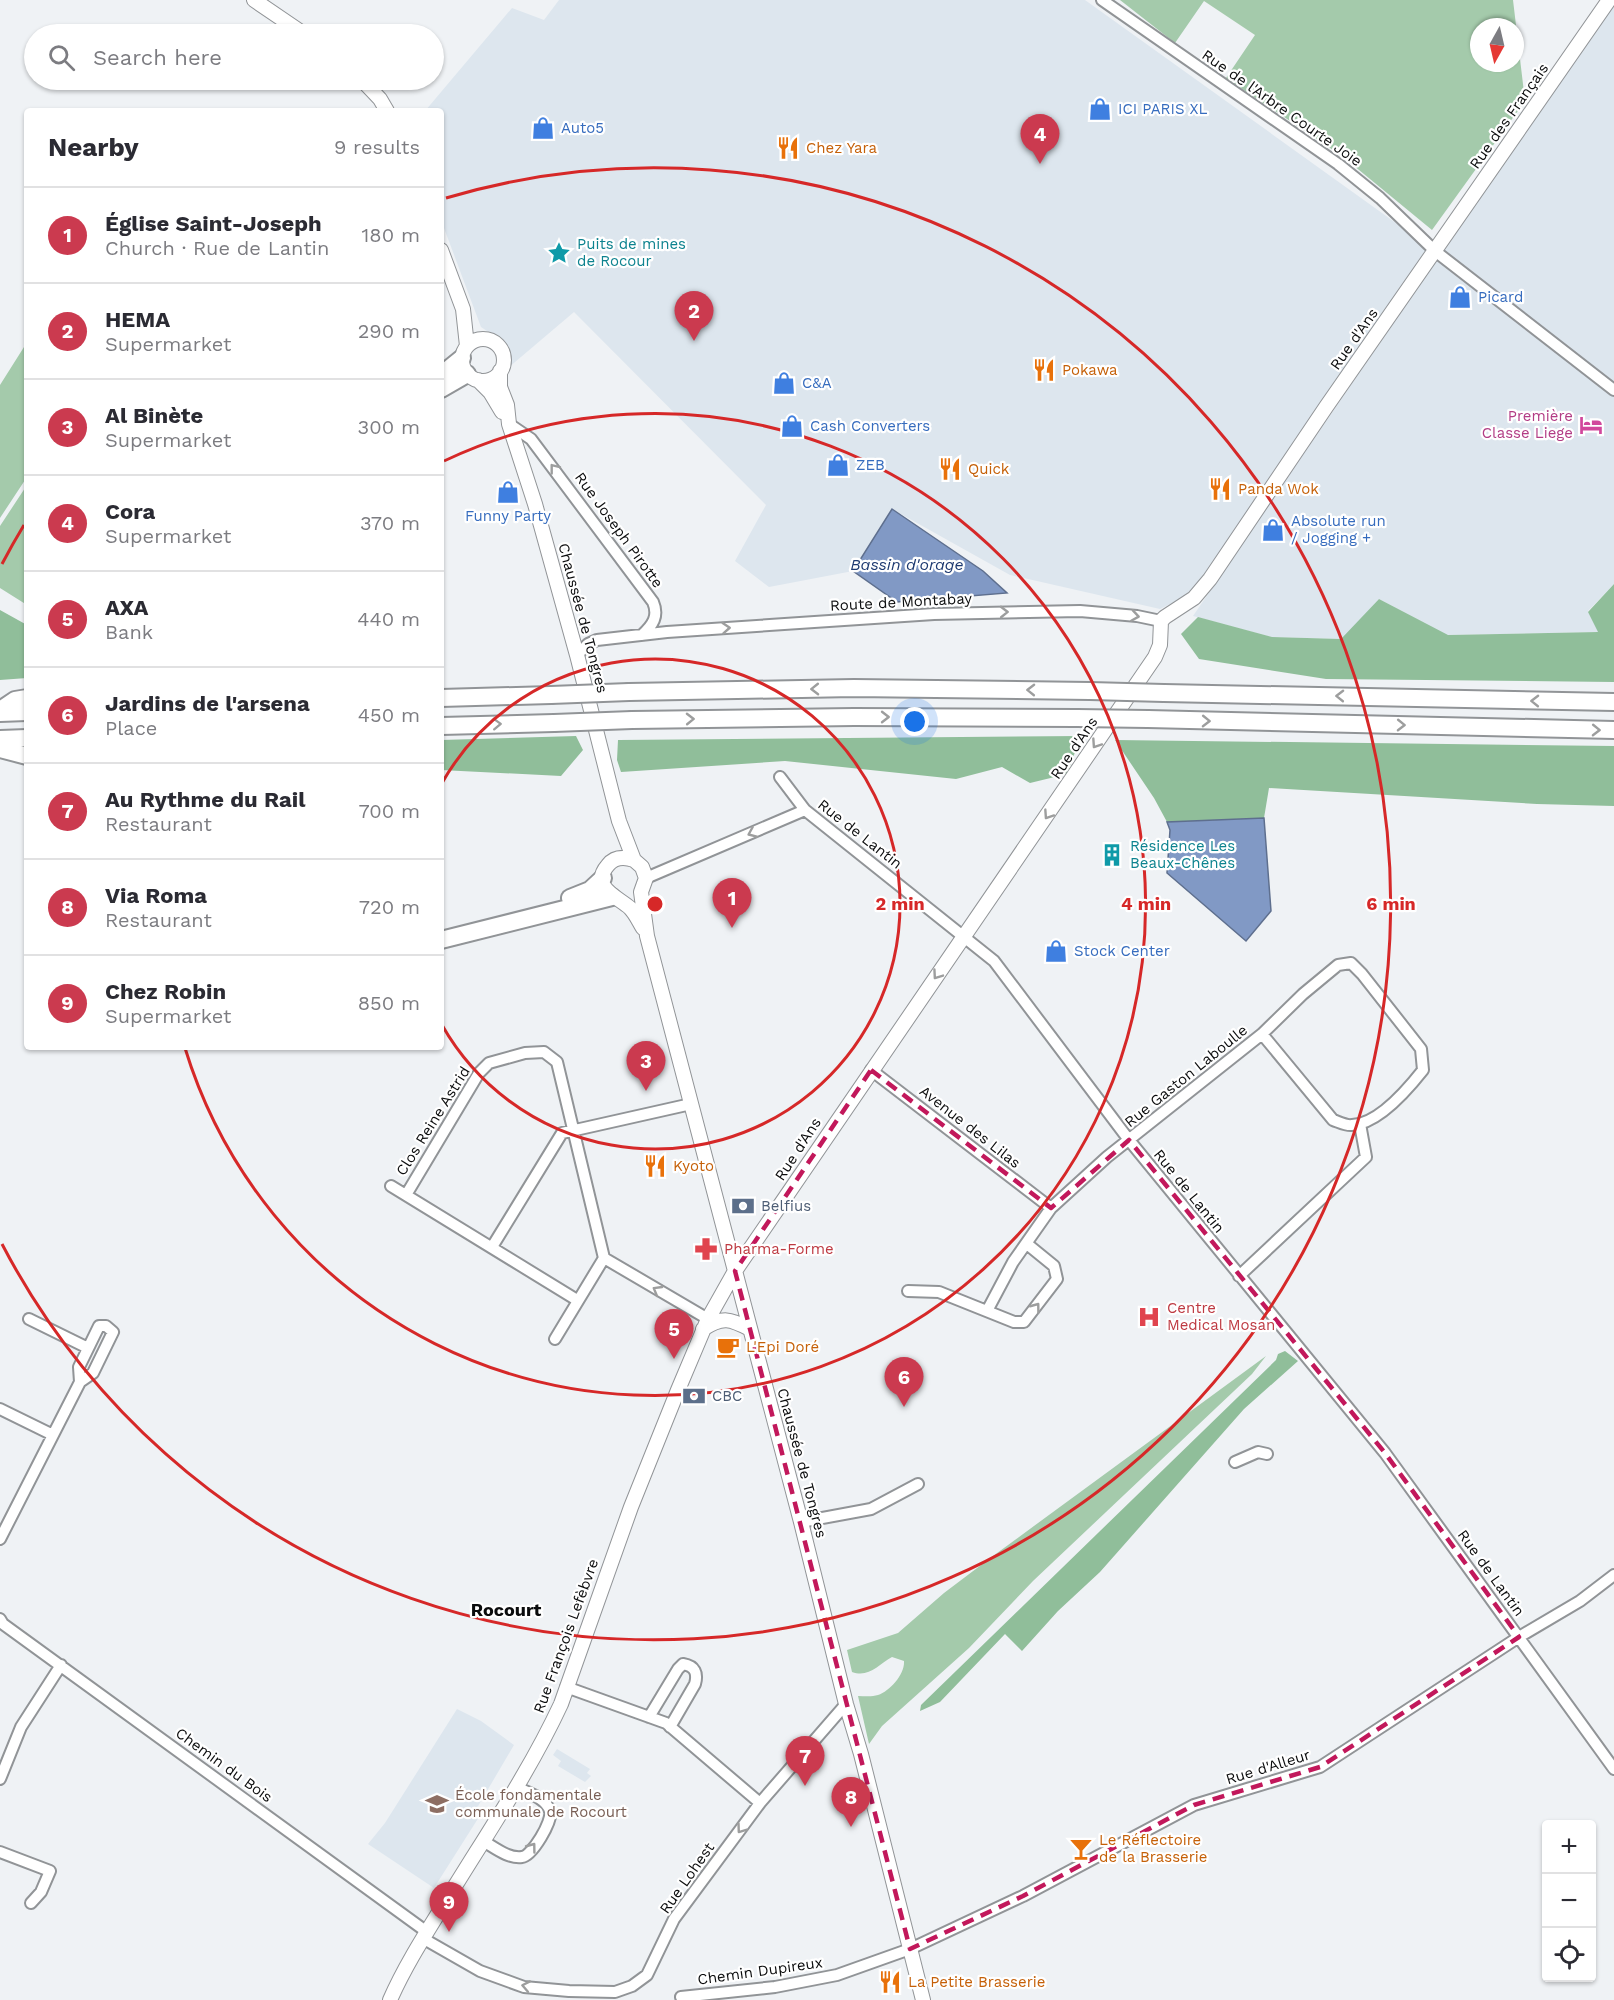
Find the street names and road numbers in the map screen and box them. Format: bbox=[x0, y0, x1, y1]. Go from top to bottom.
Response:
street label: Rue de l'Arbre Courte Joie bbox=[1199, 46, 1365, 170]
street label: Rue des Français bbox=[1466, 60, 1552, 172]
street label: Rue d'Ans bbox=[1326, 305, 1382, 373]
street label: Rue Joseph Pirotte bbox=[571, 469, 667, 591]
street label: Chaussée de Tongres bbox=[554, 541, 612, 695]
street label: Route de Montabay bbox=[830, 589, 973, 615]
street label: Rue d'Ans bbox=[1047, 713, 1101, 783]
street label: Rue de Lantin bbox=[814, 795, 906, 873]
street label: Rue Gaston Laboulle bbox=[1121, 1021, 1251, 1131]
street label: Clos Reine Astrid bbox=[392, 1063, 474, 1179]
street label: Avenue des Lilas bbox=[916, 1082, 1024, 1172]
street label: Rue d'Ans bbox=[771, 1114, 825, 1184]
street label: Rue de Lantin bbox=[1150, 1146, 1228, 1236]
street label: Chaussée de Tongres bbox=[773, 1386, 831, 1540]
street label: Rue de Lantin bbox=[1454, 1526, 1528, 1620]
street label: Rue François Lefèbvre bbox=[530, 1556, 602, 1716]
street label: Chemin du Bois bbox=[172, 1724, 276, 1806]
street label: Rue d'Alleur bbox=[1224, 1746, 1312, 1788]
street label: Rue Lohest bbox=[656, 1838, 719, 1917]
street label: Chemin Dupireux bbox=[696, 1953, 824, 1989]

